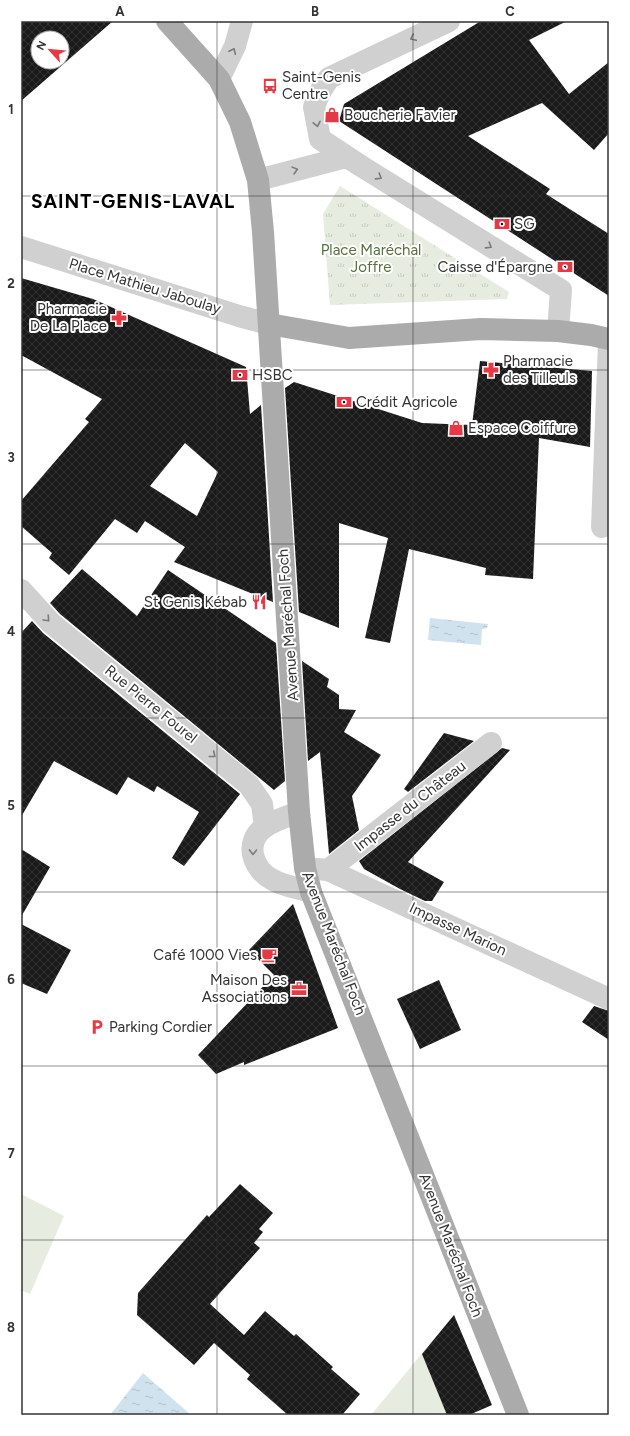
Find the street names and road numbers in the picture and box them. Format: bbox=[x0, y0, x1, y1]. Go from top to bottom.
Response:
street label: Place Mathieu Jaboulay bbox=[67, 254, 223, 318]
street label: Avenue Maréchal Foch bbox=[274, 548, 302, 702]
street label: Rue Pierre Fourel bbox=[101, 661, 201, 747]
street label: Impasse du Château bbox=[351, 757, 469, 855]
street label: Avenue Maréchal Foch bbox=[298, 869, 370, 1017]
street label: Impasse Marion bbox=[407, 899, 509, 959]
street label: Avenue Maréchal Foch bbox=[415, 1171, 487, 1319]

